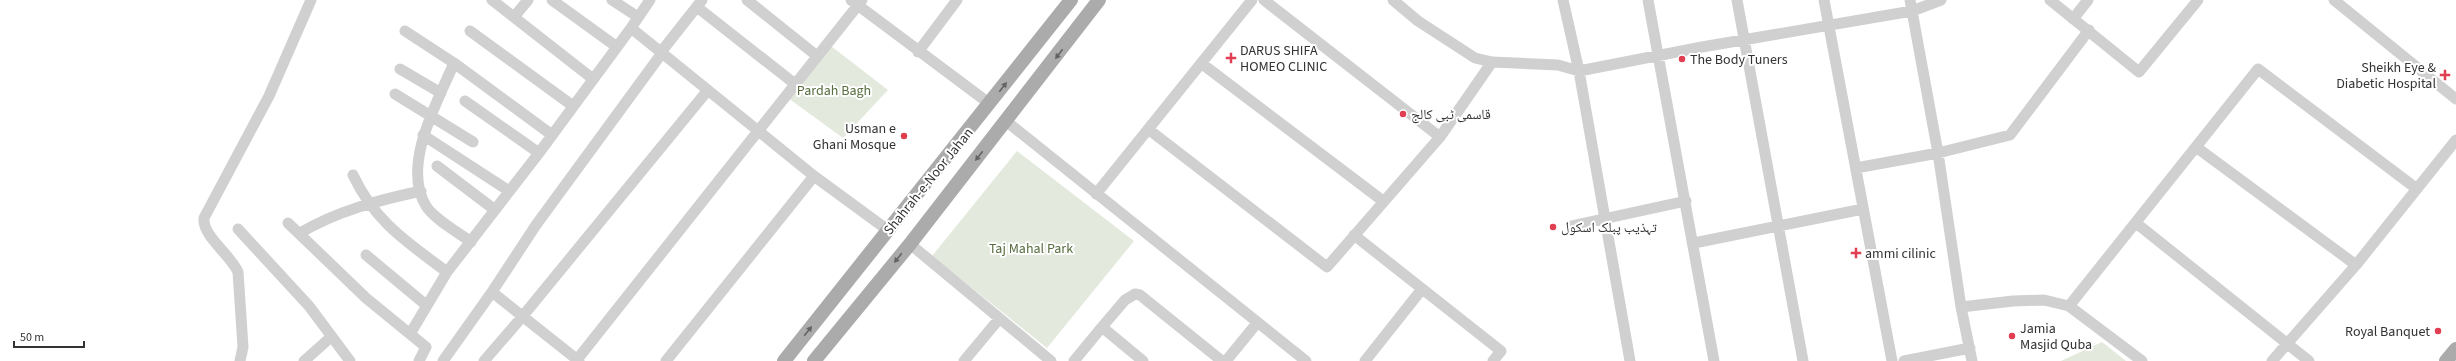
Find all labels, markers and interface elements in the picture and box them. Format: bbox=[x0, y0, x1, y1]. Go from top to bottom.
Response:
place label: DARUS SHIFA HOMEO CLINIC bbox=[1240, 41, 1327, 77]
one-way arrow bbox=[1055, 48, 1063, 59]
place label: The Body Tuners bbox=[1690, 50, 1788, 70]
marker: DARUS SHIFA HOMEO CLINIC bbox=[1225, 52, 1237, 64]
marker: The Body Tuners bbox=[1677, 54, 1687, 64]
place label: Sheikh Eye & Diabetic Hospital bbox=[2336, 58, 2436, 94]
marker: Sheikh Eye & Diabetic Hospital bbox=[2439, 69, 2451, 81]
park label: Pardah Bagh bbox=[797, 81, 871, 101]
one-way arrow bbox=[999, 82, 1008, 93]
place label: قاسمی ٹبی کالج bbox=[1411, 105, 1491, 125]
marker: قاسمی ٹبی کالج bbox=[1398, 109, 1408, 119]
place label: Usman e Ghani Mosque bbox=[813, 119, 896, 155]
street label: Shahrah-e-Noor Jahan bbox=[879, 124, 978, 240]
marker: Usman e Ghani Mosque bbox=[899, 131, 909, 141]
one-way arrow bbox=[975, 150, 983, 161]
place label: تہذیب پبلک اسکول bbox=[1561, 218, 1657, 238]
marker: تہذیب پبلک اسکول bbox=[1548, 222, 1558, 232]
park label: Taj Mahal Park bbox=[989, 239, 1073, 259]
place label: ammi cilinic bbox=[1865, 244, 1936, 264]
marker: ammi cilinic bbox=[1850, 247, 1862, 259]
one-way arrow bbox=[894, 253, 903, 263]
place label: Jamia Masjid Quba bbox=[2020, 319, 2092, 355]
place label: Royal Banquet bbox=[2345, 322, 2430, 342]
scale bar bbox=[14, 323, 84, 349]
one-way arrow bbox=[804, 325, 813, 336]
marker: Royal Banquet bbox=[2433, 326, 2443, 336]
text: 50 m bbox=[20, 329, 44, 346]
marker: Jamia Masjid Quba bbox=[2007, 331, 2017, 341]

